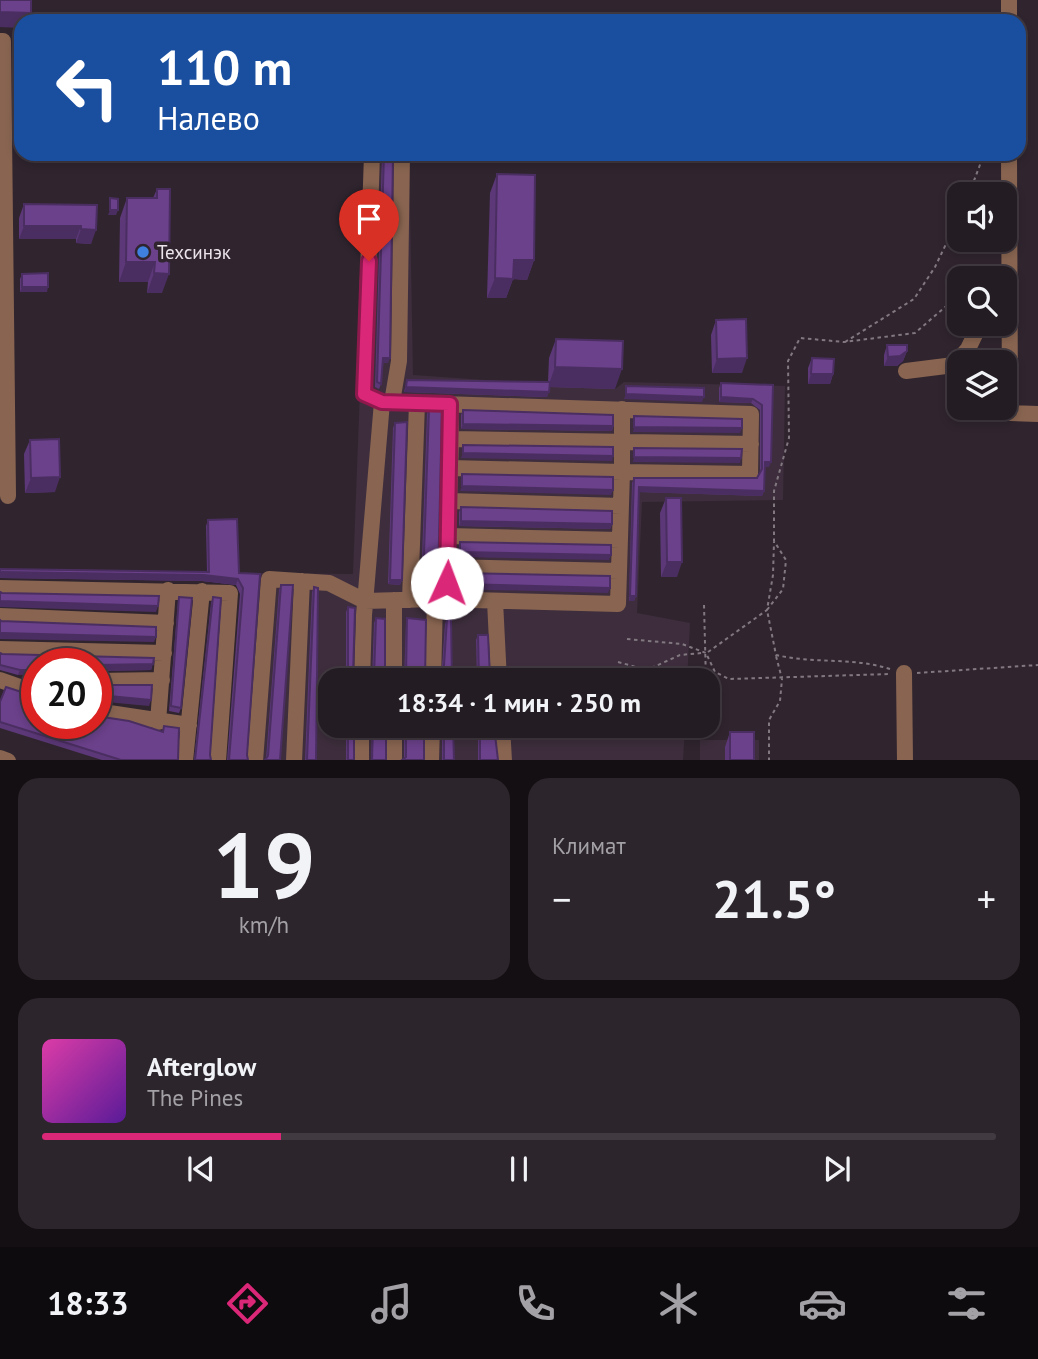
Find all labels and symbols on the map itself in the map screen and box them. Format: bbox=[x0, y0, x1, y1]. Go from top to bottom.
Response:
pin bbox=[339, 189, 399, 261]
place label: Техсинэк bbox=[157, 240, 231, 264]
marker: Техсинэк bbox=[135, 244, 151, 260]
position arrow bbox=[410, 546, 484, 620]
speed limit sign: 20 bbox=[21, 648, 112, 739]

